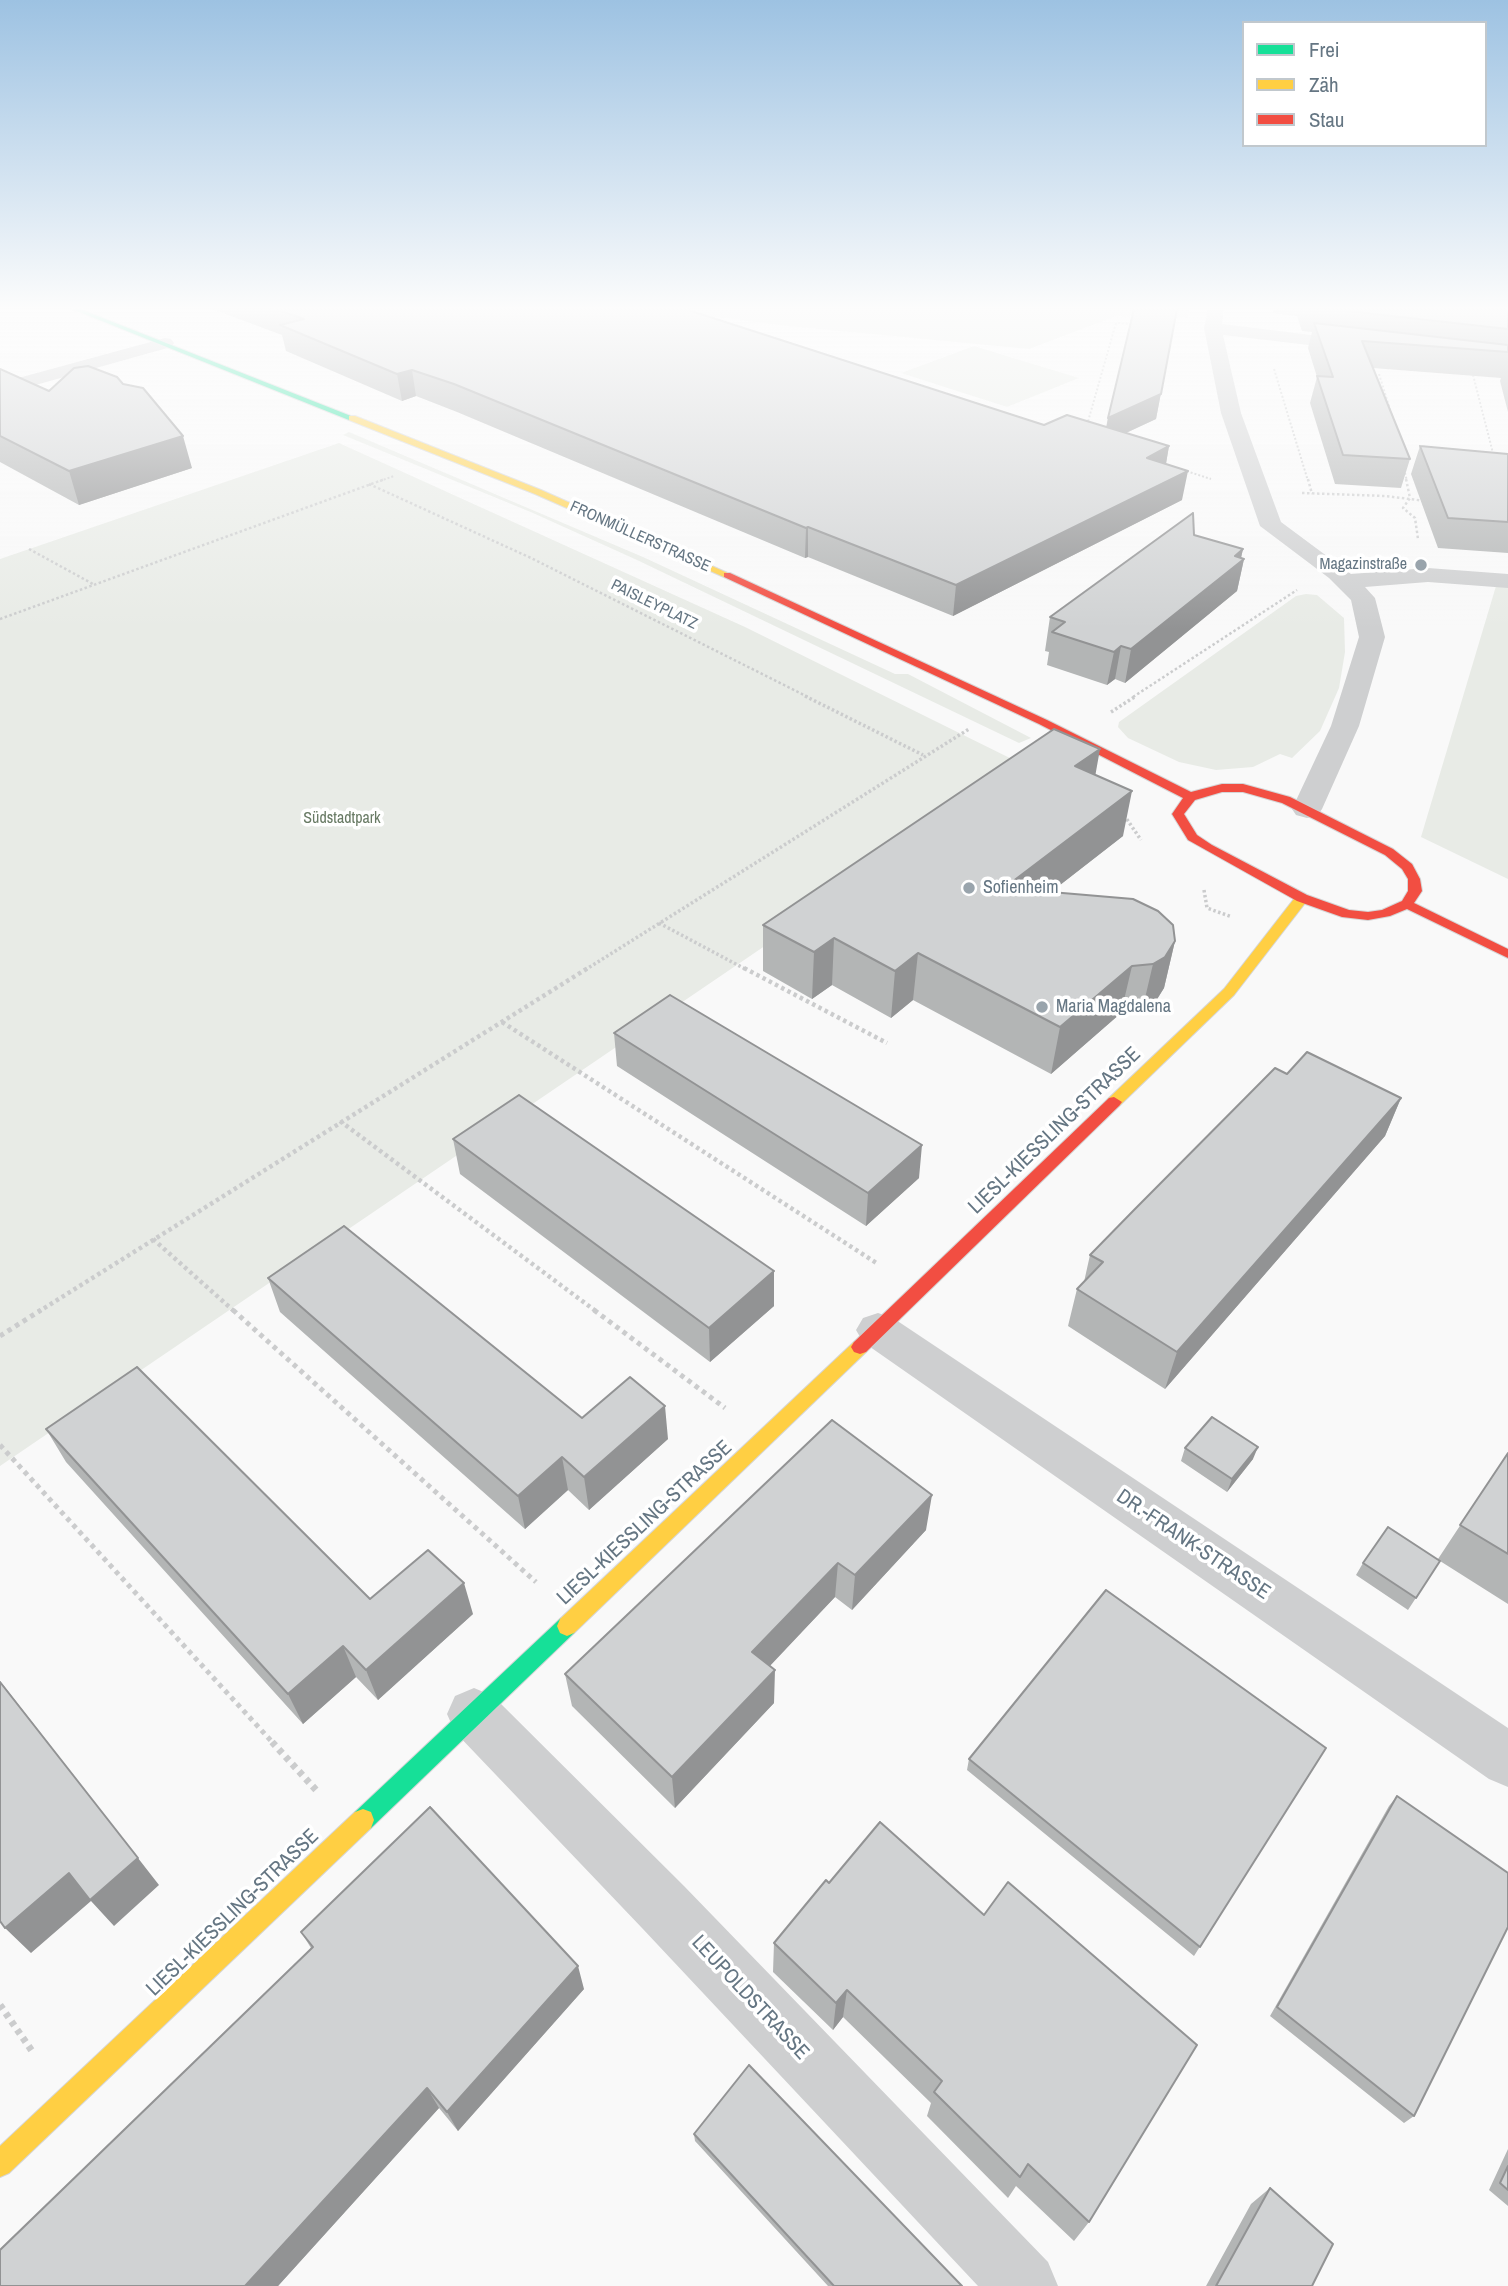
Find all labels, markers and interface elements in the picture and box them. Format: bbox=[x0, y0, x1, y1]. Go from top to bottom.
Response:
legend bbox=[1242, 21, 1487, 147]
text: Frei bbox=[1309, 35, 1340, 64]
text: Zäh bbox=[1309, 70, 1339, 99]
text: Stau bbox=[1309, 105, 1344, 134]
street label: FRONMÜLLERSTRASSE bbox=[567, 497, 713, 577]
place label: Magazinstraße bbox=[1319, 555, 1407, 575]
marker: Magazinstraße bbox=[1413, 557, 1429, 573]
street label: PAISLEYPLATZ bbox=[608, 576, 700, 634]
park label: Südstadtpark bbox=[303, 809, 381, 829]
place label: Sofienheim bbox=[983, 877, 1058, 899]
marker: Sofienheim bbox=[961, 880, 977, 896]
place label: Maria Magdalena bbox=[1056, 996, 1171, 1018]
marker: Maria Magdalena bbox=[1034, 999, 1050, 1015]
street label: LIESL-KIESSLING-STRASSE bbox=[964, 1042, 1146, 1220]
street label: LIESL-KIESSLING-STRASSE bbox=[552, 1435, 738, 1611]
street label: DR.-FRANK-STRASSE bbox=[1111, 1484, 1275, 1606]
street label: LIESL-KIESSLING-STRASSE bbox=[142, 1824, 324, 2002]
street label: LEUPOLDSTRASSE bbox=[686, 1931, 814, 2065]

